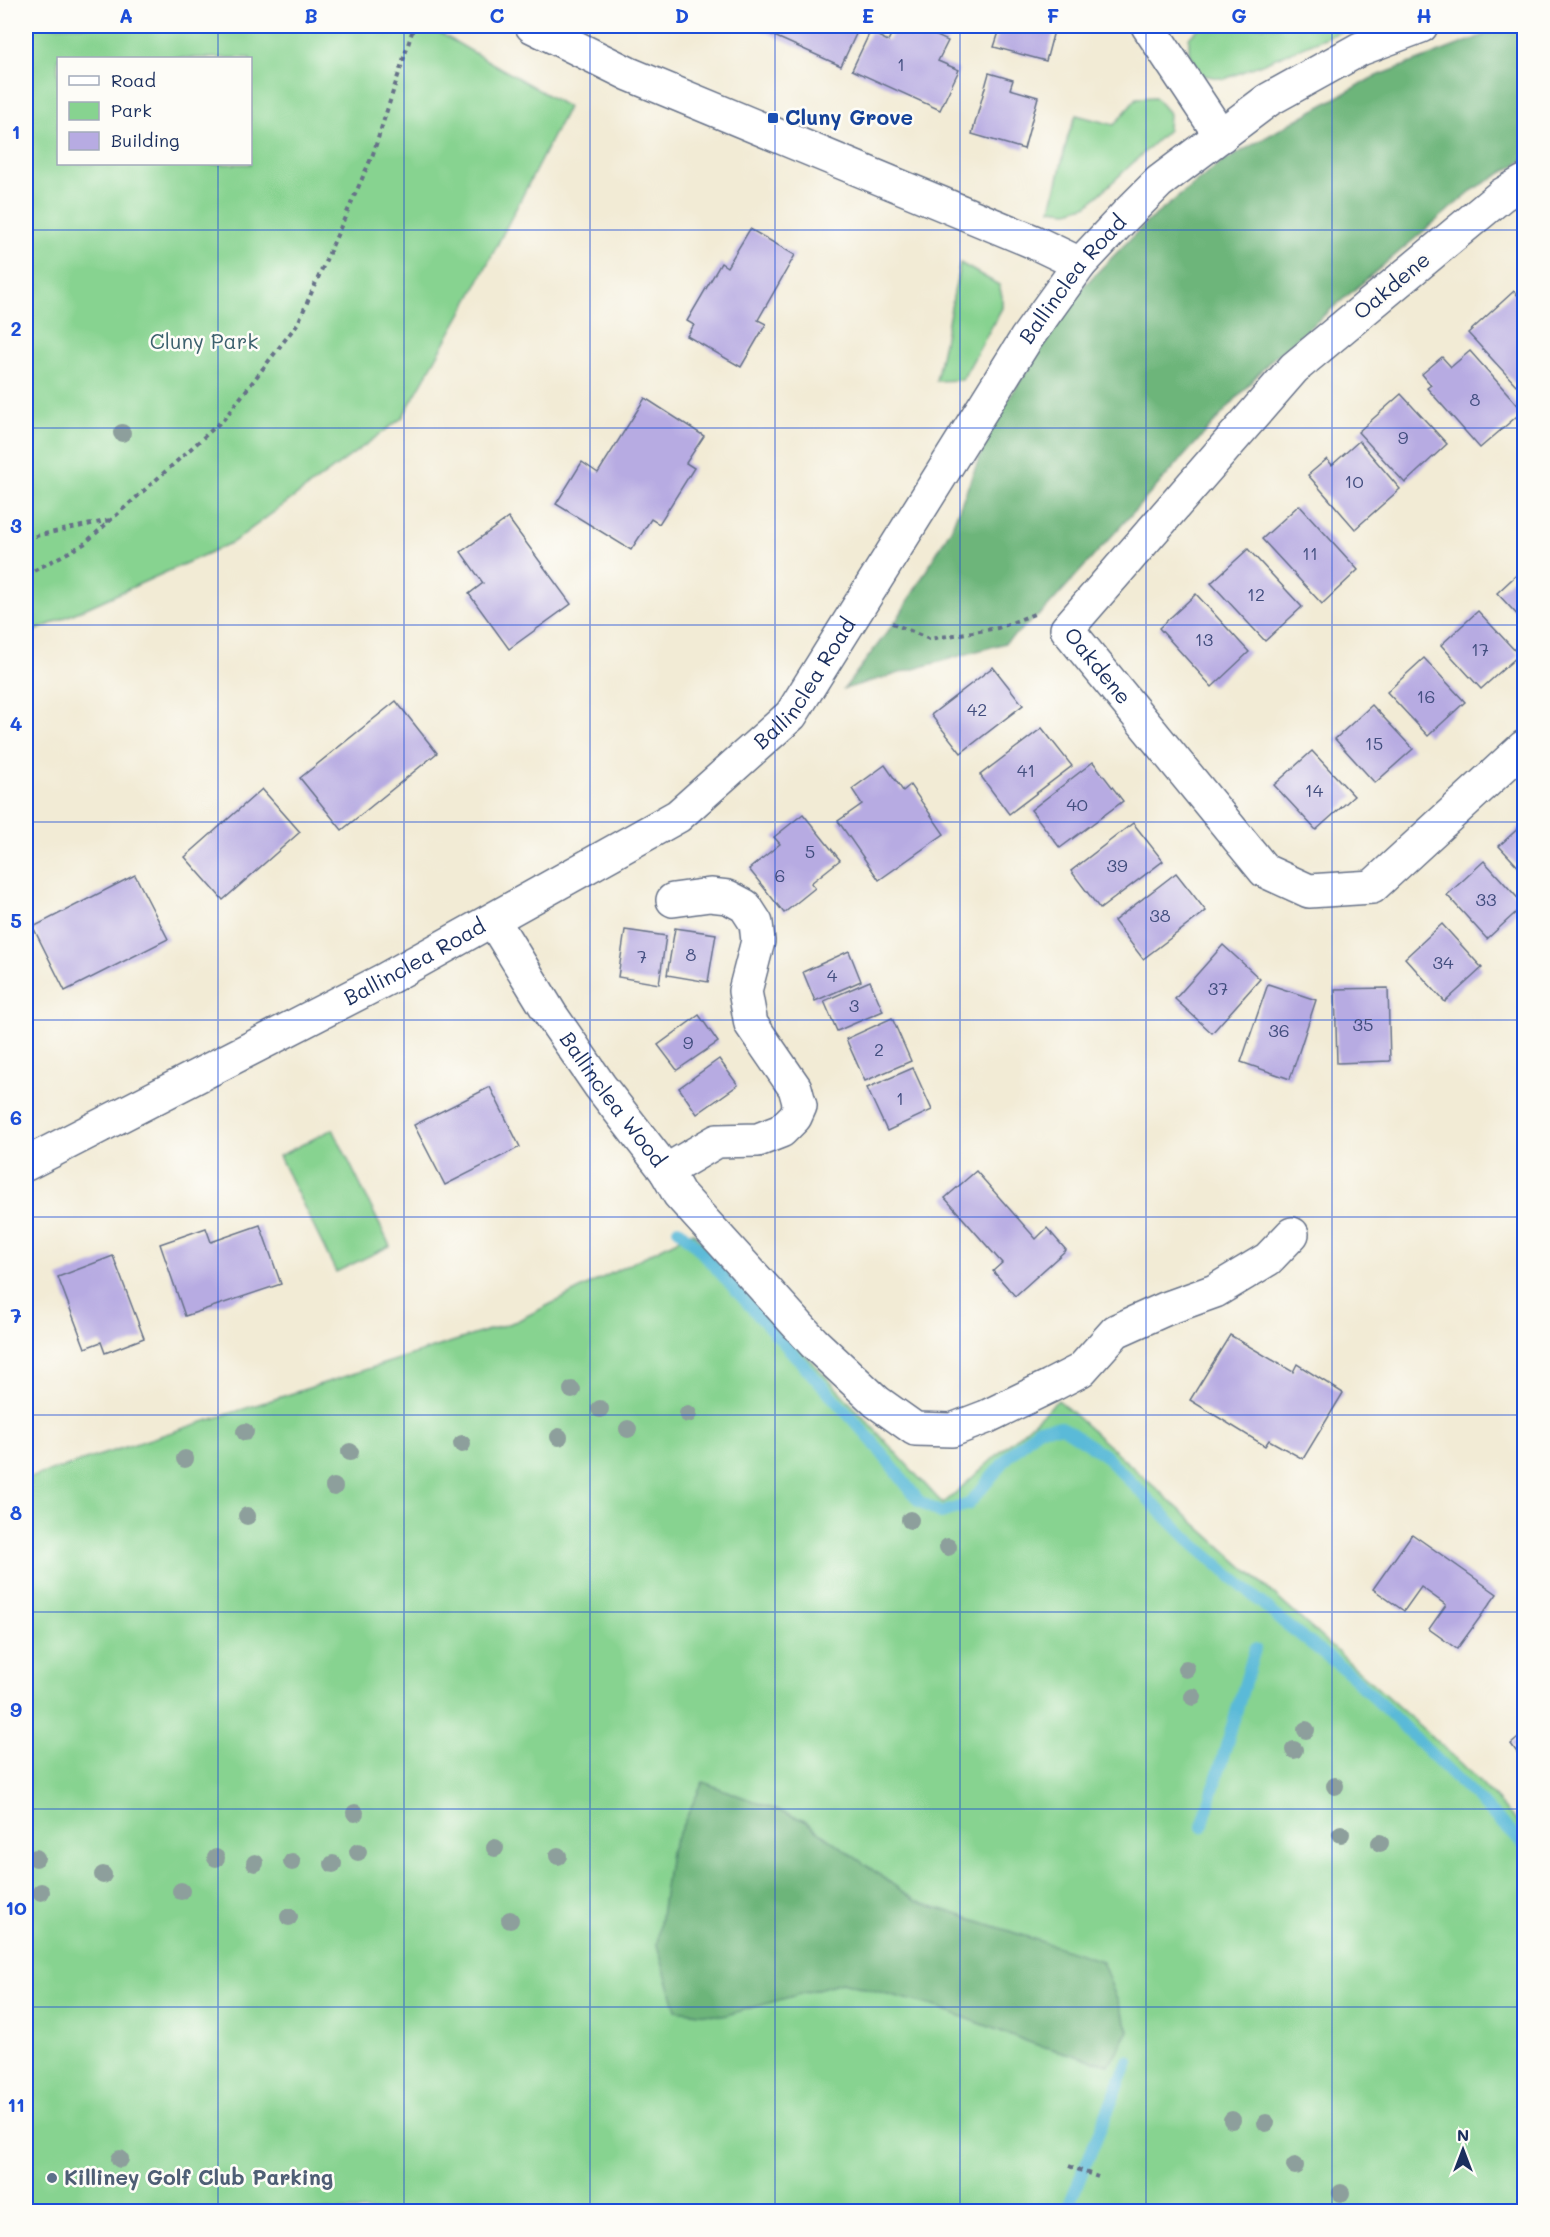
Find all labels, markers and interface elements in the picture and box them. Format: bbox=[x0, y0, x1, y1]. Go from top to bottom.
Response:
text: A bbox=[119, 2, 133, 28]
text: B bbox=[304, 2, 318, 28]
text: C bbox=[490, 2, 505, 28]
text: D bbox=[675, 2, 689, 28]
text: E bbox=[862, 2, 874, 28]
text: F bbox=[1047, 2, 1060, 28]
text: G bbox=[1231, 2, 1247, 28]
text: H bbox=[1416, 2, 1432, 28]
house number: 1 bbox=[897, 52, 905, 76]
legend bbox=[57, 57, 252, 165]
text: Road bbox=[111, 68, 156, 92]
text: Park bbox=[111, 98, 152, 122]
place label: Cluny Grove bbox=[785, 103, 913, 131]
marker: Cluny Grove bbox=[766, 111, 780, 125]
text: 1 bbox=[12, 118, 20, 144]
text: Building bbox=[111, 128, 179, 152]
street label: Ballinclea Road bbox=[1012, 208, 1131, 348]
street label: Oakdene bbox=[1347, 245, 1435, 325]
text: 2 bbox=[10, 315, 22, 341]
park label: Cluny Park bbox=[150, 327, 258, 354]
house number: 8 bbox=[1470, 387, 1481, 411]
house number: 9 bbox=[1398, 425, 1409, 449]
house number: 10 bbox=[1344, 469, 1364, 493]
text: 3 bbox=[10, 512, 22, 538]
house number: 11 bbox=[1302, 541, 1318, 565]
house number: 12 bbox=[1247, 582, 1265, 606]
street label: Ballinclea Road bbox=[747, 612, 861, 754]
street label: Oakdene bbox=[1059, 621, 1138, 709]
house number: 13 bbox=[1195, 627, 1213, 651]
house number: 17 bbox=[1471, 637, 1489, 661]
house number: 16 bbox=[1417, 684, 1435, 708]
house number: 42 bbox=[967, 697, 987, 721]
text: 4 bbox=[10, 710, 23, 736]
house number: 15 bbox=[1365, 731, 1383, 755]
house number: 41 bbox=[1017, 758, 1035, 782]
house number: 14 bbox=[1305, 778, 1324, 802]
house number: 40 bbox=[1066, 792, 1088, 816]
house number: 5 bbox=[805, 839, 815, 863]
house number: 39 bbox=[1106, 853, 1128, 877]
house number: 6 bbox=[775, 863, 785, 887]
house number: 33 bbox=[1475, 887, 1497, 911]
house number: 38 bbox=[1149, 903, 1171, 927]
text: 5 bbox=[10, 907, 22, 933]
street label: Ballinclea Road bbox=[339, 911, 490, 1010]
house number: 8 bbox=[686, 942, 697, 966]
house number: 7 bbox=[637, 944, 647, 968]
house number: 34 bbox=[1432, 950, 1454, 974]
house number: 4 bbox=[827, 963, 838, 987]
house number: 37 bbox=[1208, 976, 1228, 1000]
house number: 3 bbox=[849, 993, 859, 1017]
house number: 35 bbox=[1352, 1012, 1374, 1036]
house number: 36 bbox=[1268, 1018, 1290, 1042]
street label: Ballinclea Wood bbox=[555, 1026, 673, 1172]
house number: 9 bbox=[683, 1030, 694, 1054]
house number: 2 bbox=[874, 1037, 884, 1061]
house number: 1 bbox=[896, 1086, 904, 1110]
text: 6 bbox=[10, 1104, 22, 1130]
text: 7 bbox=[10, 1302, 22, 1328]
text: 8 bbox=[10, 1499, 22, 1525]
text: 9 bbox=[10, 1696, 22, 1722]
text: 10 bbox=[5, 1894, 27, 1920]
text: 11 bbox=[7, 2091, 25, 2117]
north arrow bbox=[1433, 2120, 1493, 2180]
text: N bbox=[1457, 2124, 1469, 2145]
place label: Killiney Golf Club Parking bbox=[64, 2163, 333, 2191]
marker: Killiney Golf Club Parking bbox=[45, 2171, 59, 2185]

